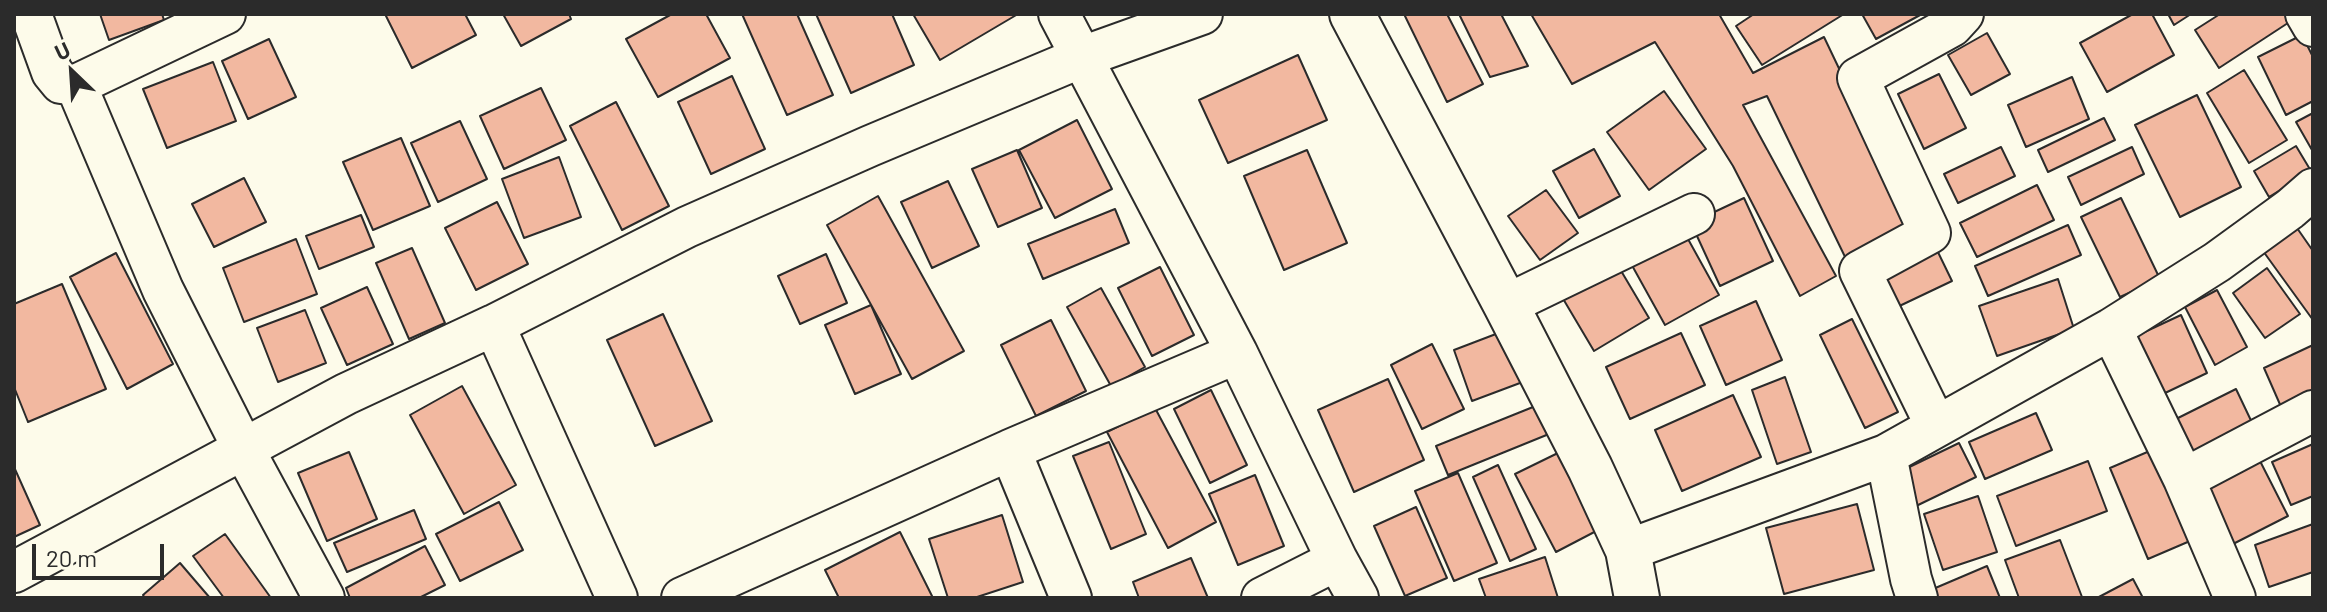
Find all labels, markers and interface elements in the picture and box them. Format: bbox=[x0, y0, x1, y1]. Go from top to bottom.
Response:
north arrow bbox=[32, 32, 112, 112]
text: U bbox=[50, 36, 74, 65]
scale bar bbox=[36, 528, 168, 578]
text: 20 m bbox=[46, 543, 97, 572]

